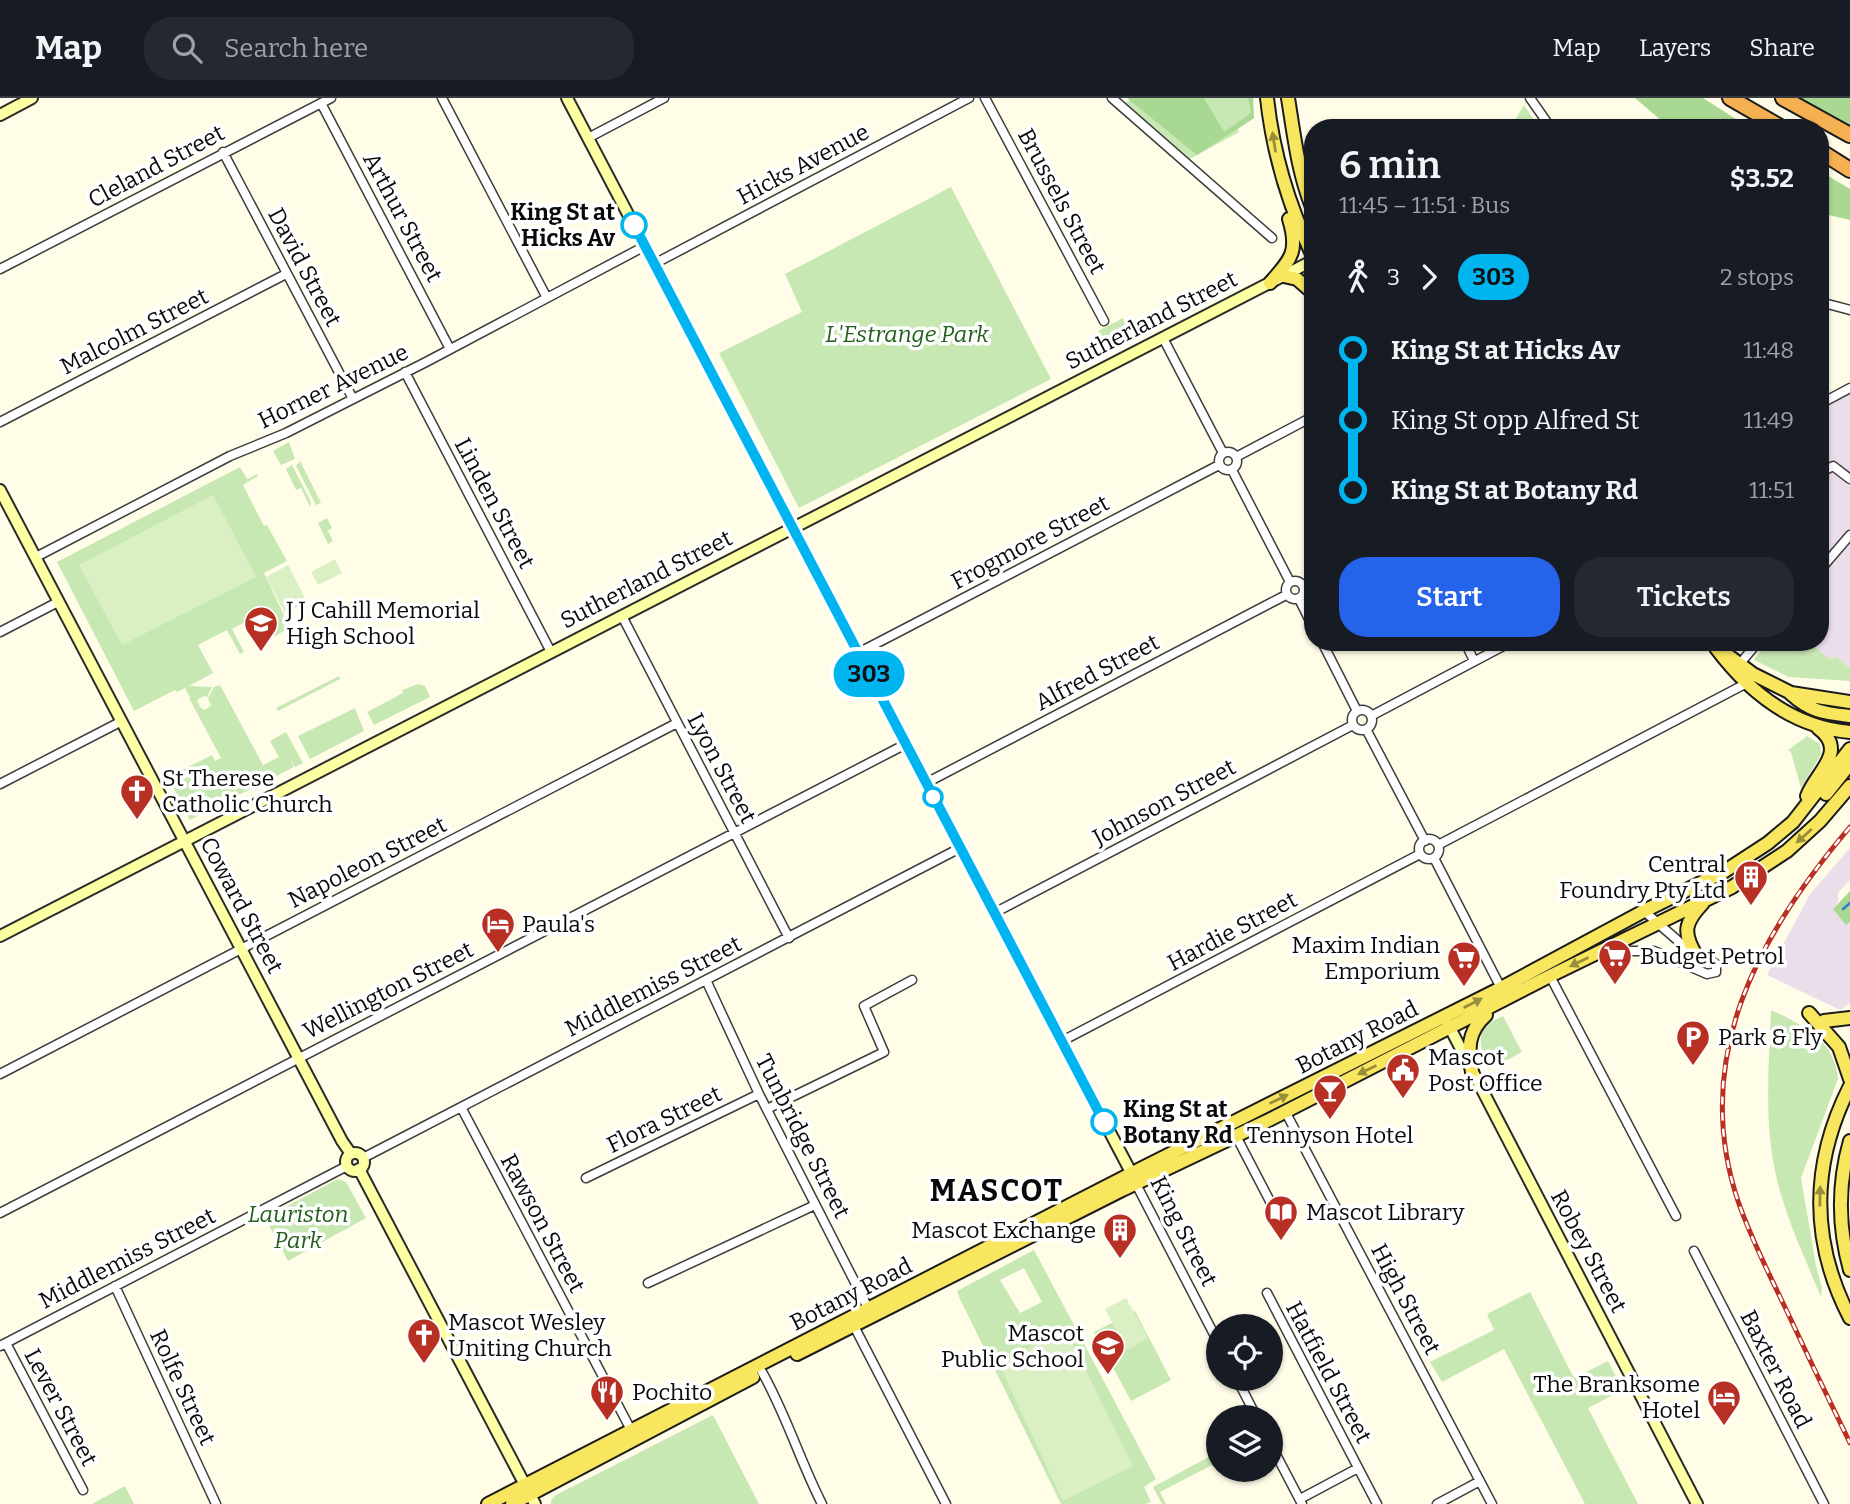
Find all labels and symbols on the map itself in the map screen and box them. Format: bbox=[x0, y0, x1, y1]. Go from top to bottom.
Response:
street label: Cleland Street bbox=[83, 118, 229, 214]
street label: Hicks Avenue bbox=[732, 118, 874, 210]
street label: Brussels Street bbox=[1012, 124, 1112, 278]
one-way arrow bbox=[1268, 131, 1279, 153]
street label: Arthur Street bbox=[357, 148, 449, 286]
place label: King St at Hicks Av bbox=[510, 198, 615, 252]
street label: David Street bbox=[262, 203, 348, 331]
marker: King St at Hicks Av bbox=[621, 212, 647, 238]
street label: Sutherland Street bbox=[1060, 265, 1242, 375]
street label: Malcolm Street bbox=[55, 282, 213, 380]
park label: L'Estrange Park bbox=[825, 320, 989, 348]
street label: Horner Avenue bbox=[253, 338, 413, 434]
street label: Linden Street bbox=[449, 433, 541, 573]
street label: Frogmore Street bbox=[946, 489, 1114, 595]
street label: Sutherland Street bbox=[555, 524, 737, 634]
place label: J J Cahill Memorial High School bbox=[285, 596, 480, 650]
school or university icon: J J Cahill Memorial High School bbox=[242, 604, 280, 653]
street label: Alfred Street bbox=[1030, 628, 1164, 716]
line badge: 303 bbox=[829, 651, 909, 697]
street label: Lyon Street bbox=[681, 708, 763, 828]
street label: Johnson Street bbox=[1087, 753, 1240, 852]
place label: St Therese Catholic Church bbox=[162, 764, 333, 818]
church icon: St Therese Catholic Church bbox=[118, 772, 156, 821]
unlabelled marker bbox=[923, 787, 943, 807]
street label: Napoleon Street bbox=[283, 810, 451, 914]
one-way arrow bbox=[1796, 827, 1813, 843]
street label: Coward Street bbox=[194, 832, 290, 978]
place label: Central Foundry Pty Ltd bbox=[1559, 850, 1726, 904]
building icon: Central Foundry Pty Ltd bbox=[1732, 858, 1770, 907]
street label: Hardie Street bbox=[1162, 885, 1302, 977]
hotel icon: Paula's bbox=[479, 905, 517, 954]
place label: Paula's bbox=[522, 910, 595, 938]
street label: Middlemiss Street bbox=[560, 929, 746, 1043]
place label: Maxim Indian Emporium bbox=[1292, 931, 1440, 985]
street label: Wellington Street bbox=[298, 935, 478, 1045]
supermarket icon: Budget Petrol bbox=[1596, 937, 1634, 986]
supermarket icon: Maxim Indian Emporium bbox=[1445, 939, 1483, 988]
place label: Budget Petrol bbox=[1640, 942, 1784, 970]
one-way arrow bbox=[1569, 956, 1589, 968]
street label: Botany Road bbox=[1291, 994, 1423, 1080]
one-way arrow bbox=[1463, 997, 1483, 1008]
parking icon: Park & Fly bbox=[1674, 1018, 1712, 1067]
place label: Park & Fly bbox=[1718, 1023, 1823, 1051]
place label: Mascot Post Office bbox=[1428, 1043, 1543, 1097]
street label: Tunbridge Street bbox=[750, 1049, 856, 1223]
public building icon: Mascot Post Office bbox=[1384, 1051, 1422, 1100]
one-way arrow bbox=[1357, 1064, 1377, 1075]
bar icon: Tennyson Hotel bbox=[1311, 1072, 1349, 1121]
street label: Flora Street bbox=[602, 1079, 726, 1159]
one-way arrow bbox=[1269, 1093, 1290, 1105]
place label: King St at Botany Rd bbox=[1123, 1095, 1233, 1149]
marker: King St at Botany Rd bbox=[1091, 1109, 1117, 1135]
place label: Tennyson Hotel bbox=[1247, 1121, 1414, 1149]
street label: Rawson Street bbox=[495, 1149, 591, 1297]
street label: King Street bbox=[1144, 1171, 1224, 1291]
district label: MASCOT bbox=[930, 1173, 1064, 1209]
street label: Robey Street bbox=[1545, 1185, 1633, 1317]
one-way arrow bbox=[1814, 1185, 1826, 1207]
library icon: Mascot Library bbox=[1262, 1193, 1300, 1242]
place label: Mascot Library bbox=[1306, 1198, 1465, 1226]
park label: Lauriston Park bbox=[248, 1200, 348, 1254]
street label: Middlemiss Street bbox=[34, 1201, 220, 1315]
building icon: Mascot Exchange bbox=[1101, 1211, 1139, 1260]
place label: Mascot Exchange bbox=[911, 1216, 1096, 1244]
street label: High Street bbox=[1365, 1239, 1447, 1359]
street label: Botany Road bbox=[785, 1251, 917, 1337]
street label: Hatfield Street bbox=[1280, 1296, 1378, 1448]
street label: Baxter Road bbox=[1734, 1305, 1818, 1433]
place label: Mascot Wesley Uniting Church bbox=[448, 1308, 612, 1362]
church icon: Mascot Wesley Uniting Church bbox=[405, 1316, 443, 1365]
place label: Mascot Public School bbox=[941, 1319, 1084, 1373]
street label: Rolfe Street bbox=[144, 1325, 222, 1449]
school or university icon: Mascot Public School bbox=[1089, 1327, 1127, 1376]
street label: Lever Street bbox=[18, 1344, 104, 1470]
place label: The Branksome Hotel bbox=[1533, 1370, 1700, 1424]
restaurant icon: Pochito bbox=[588, 1373, 626, 1422]
place label: Pochito bbox=[632, 1378, 712, 1406]
hotel icon: The Branksome Hotel bbox=[1705, 1378, 1743, 1427]

